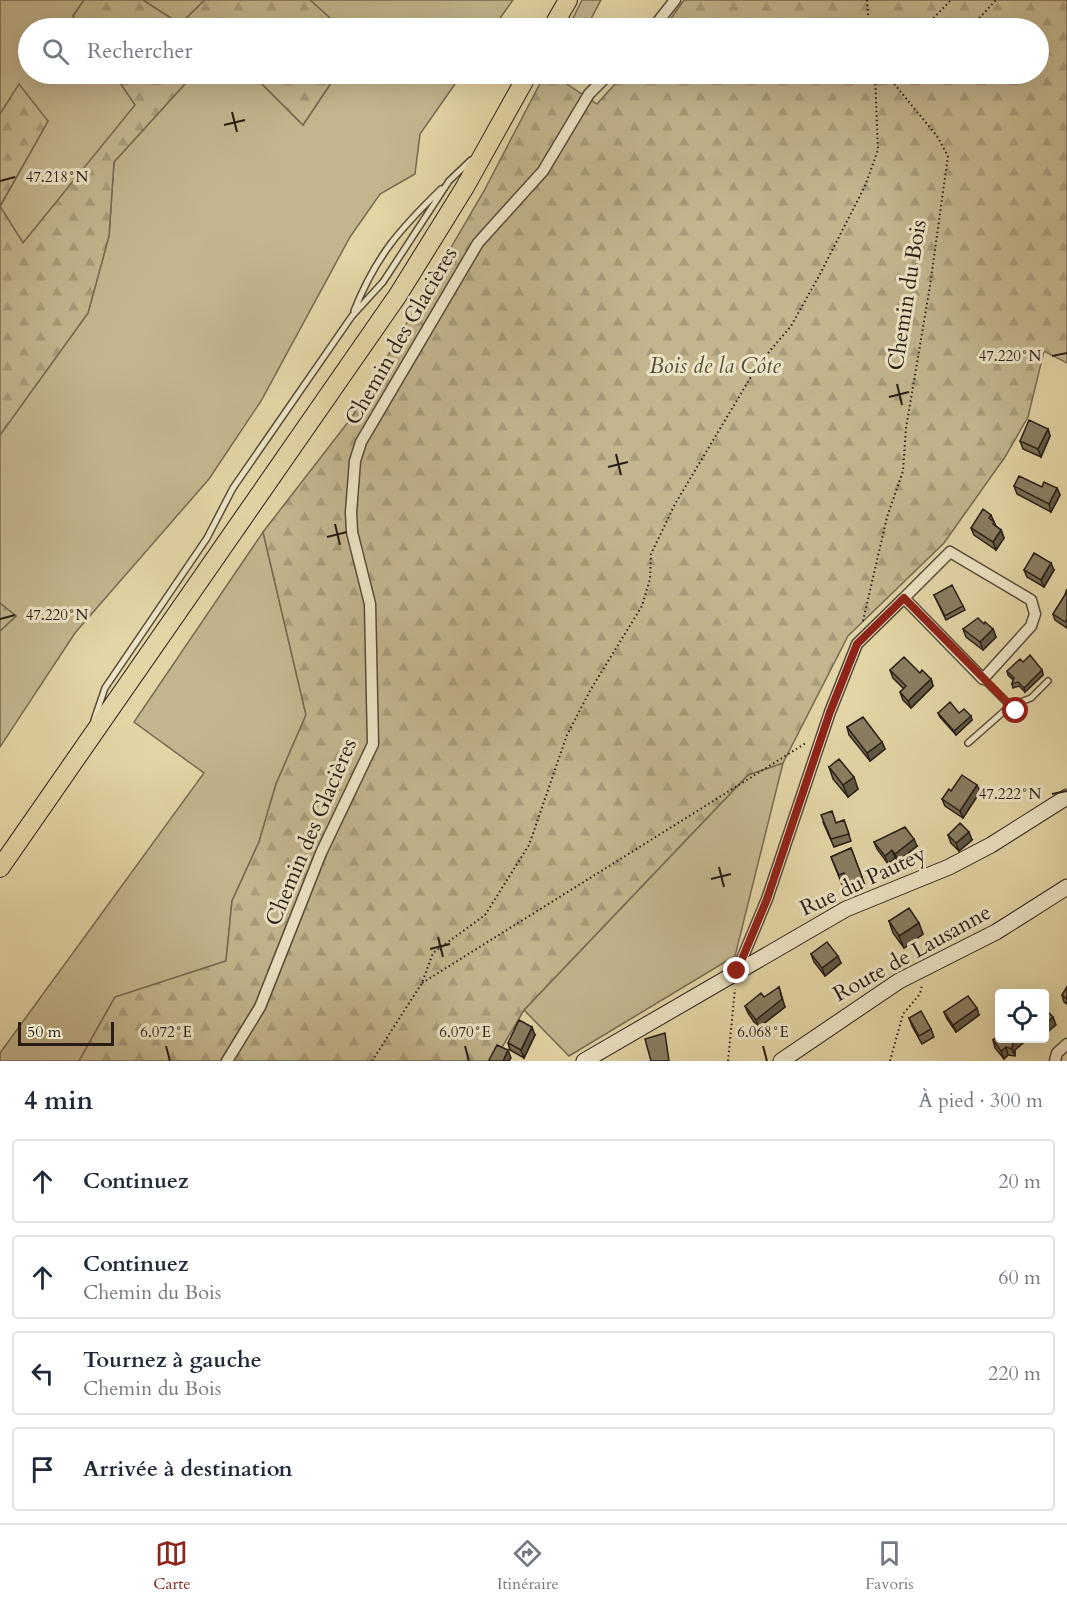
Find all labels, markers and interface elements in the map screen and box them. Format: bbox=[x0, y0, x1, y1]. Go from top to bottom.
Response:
search box bbox=[18, 18, 1049, 84]
icon: search bbox=[39, 35, 72, 68]
text: Rechercher bbox=[87, 36, 192, 66]
text: 47.218°N bbox=[26, 167, 89, 187]
street label: Chemin du Bois bbox=[880, 217, 934, 373]
street label: Chemin des Glacières bbox=[338, 241, 464, 431]
text: 47.220°N bbox=[979, 346, 1042, 366]
park label: Bois de la Côte bbox=[649, 351, 781, 381]
text: 47.220°N bbox=[26, 605, 89, 625]
route start bbox=[1002, 697, 1028, 723]
street label: Chemin des Glacières bbox=[258, 734, 364, 930]
text: 47.222°N bbox=[979, 784, 1042, 804]
street label: Rue du Pautey bbox=[795, 838, 931, 923]
street label: Route de Lausanne bbox=[828, 897, 996, 1009]
route end bbox=[723, 957, 749, 983]
map controls bbox=[995, 989, 1049, 1043]
button: locate bbox=[995, 989, 1049, 1043]
scale bar bbox=[18, 1019, 114, 1046]
text: 50 m bbox=[27, 1021, 61, 1043]
text: 6.072°E bbox=[140, 1022, 192, 1042]
text: 6.070°E bbox=[439, 1022, 491, 1042]
text: 6.068°E bbox=[737, 1022, 789, 1042]
text: 4 min bbox=[24, 1083, 93, 1118]
text: À pied · 300 m bbox=[919, 1087, 1043, 1114]
icon: ahead bbox=[26, 1165, 59, 1198]
text: Continuez bbox=[83, 1166, 189, 1196]
text: 20 m bbox=[998, 1168, 1041, 1195]
text: Continuez bbox=[83, 1249, 189, 1279]
icon: ahead bbox=[26, 1261, 59, 1294]
text: 60 m bbox=[998, 1264, 1041, 1291]
text: Chemin du Bois bbox=[83, 1279, 221, 1306]
text: Tournez à gauche bbox=[83, 1345, 262, 1375]
icon: left bbox=[26, 1357, 59, 1390]
text: 220 m bbox=[988, 1360, 1041, 1387]
text: Chemin du Bois bbox=[83, 1375, 221, 1402]
icon: arrive bbox=[26, 1453, 59, 1486]
text: Arrivée à destination bbox=[83, 1454, 293, 1484]
tab: Carte bbox=[153, 1537, 191, 1595]
tab: Itinéraire bbox=[497, 1537, 559, 1595]
tab: Favoris bbox=[865, 1537, 914, 1595]

